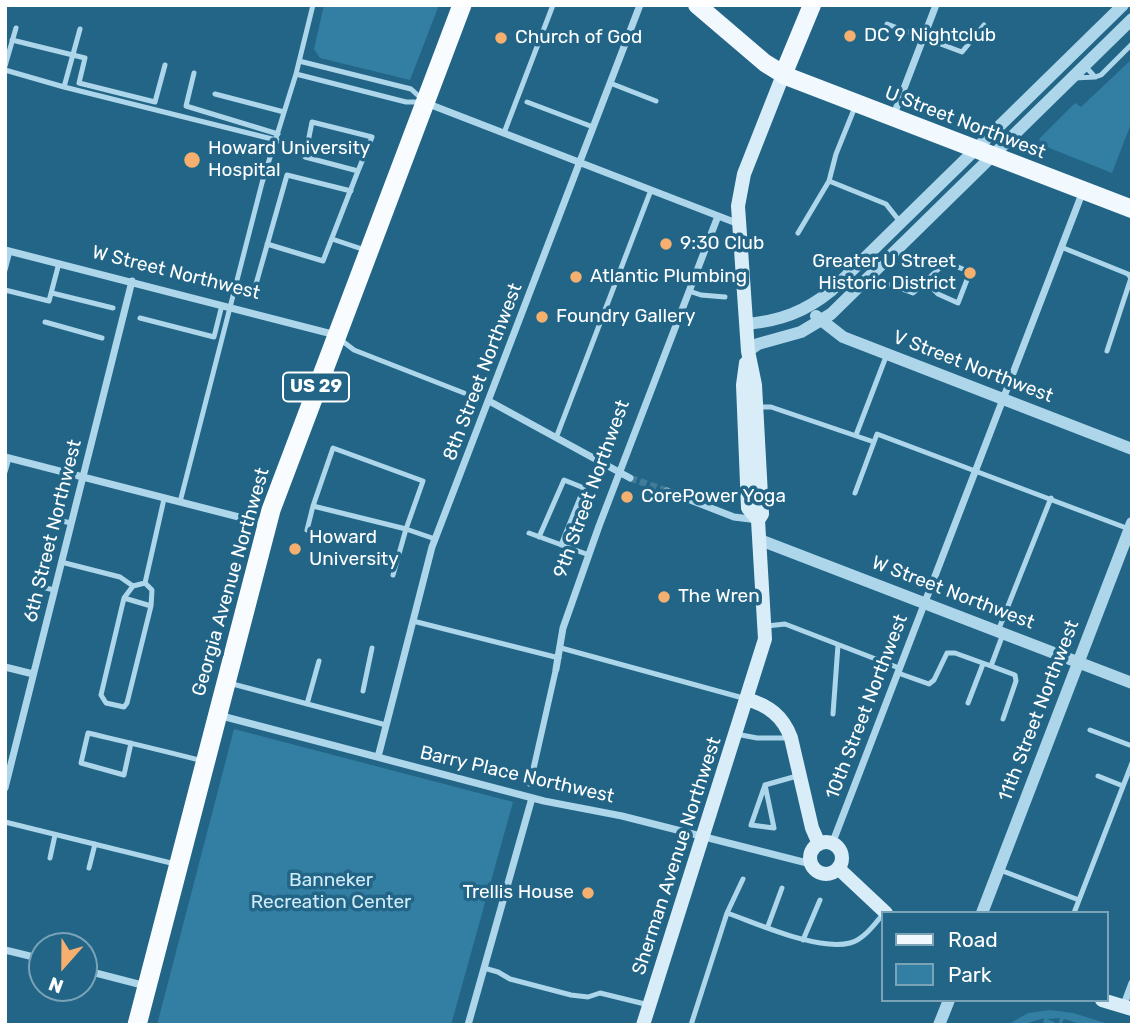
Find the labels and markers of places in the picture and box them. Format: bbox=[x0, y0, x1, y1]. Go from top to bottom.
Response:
place label: DC 9 Nightclub bbox=[864, 25, 996, 47]
place label: Church of God bbox=[515, 27, 642, 49]
marker: DC 9 Nightclub bbox=[842, 28, 858, 44]
marker: Church of God bbox=[493, 30, 509, 46]
place label: Howard University Hospital bbox=[208, 138, 370, 182]
marker: Howard University Hospital bbox=[182, 150, 202, 170]
place label: 9:30 Club bbox=[680, 233, 764, 255]
marker: 9:30 Club bbox=[658, 236, 674, 252]
place label: Greater U Street Historic District bbox=[812, 251, 956, 295]
marker: Greater U Street Historic District bbox=[962, 265, 978, 281]
place label: Atlantic Plumbing bbox=[590, 266, 747, 288]
marker: Atlantic Plumbing bbox=[568, 269, 584, 285]
place label: Foundry Gallery bbox=[556, 306, 695, 328]
marker: Foundry Gallery bbox=[534, 309, 550, 325]
place label: CorePower Yoga bbox=[641, 486, 786, 508]
marker: CorePower Yoga bbox=[619, 489, 635, 505]
place label: Howard University bbox=[309, 527, 399, 571]
marker: Howard University bbox=[287, 541, 303, 557]
place label: The Wren bbox=[678, 586, 760, 608]
marker: The Wren bbox=[656, 589, 672, 605]
place label: Trellis House bbox=[462, 882, 574, 904]
marker: Trellis House bbox=[580, 885, 596, 901]

